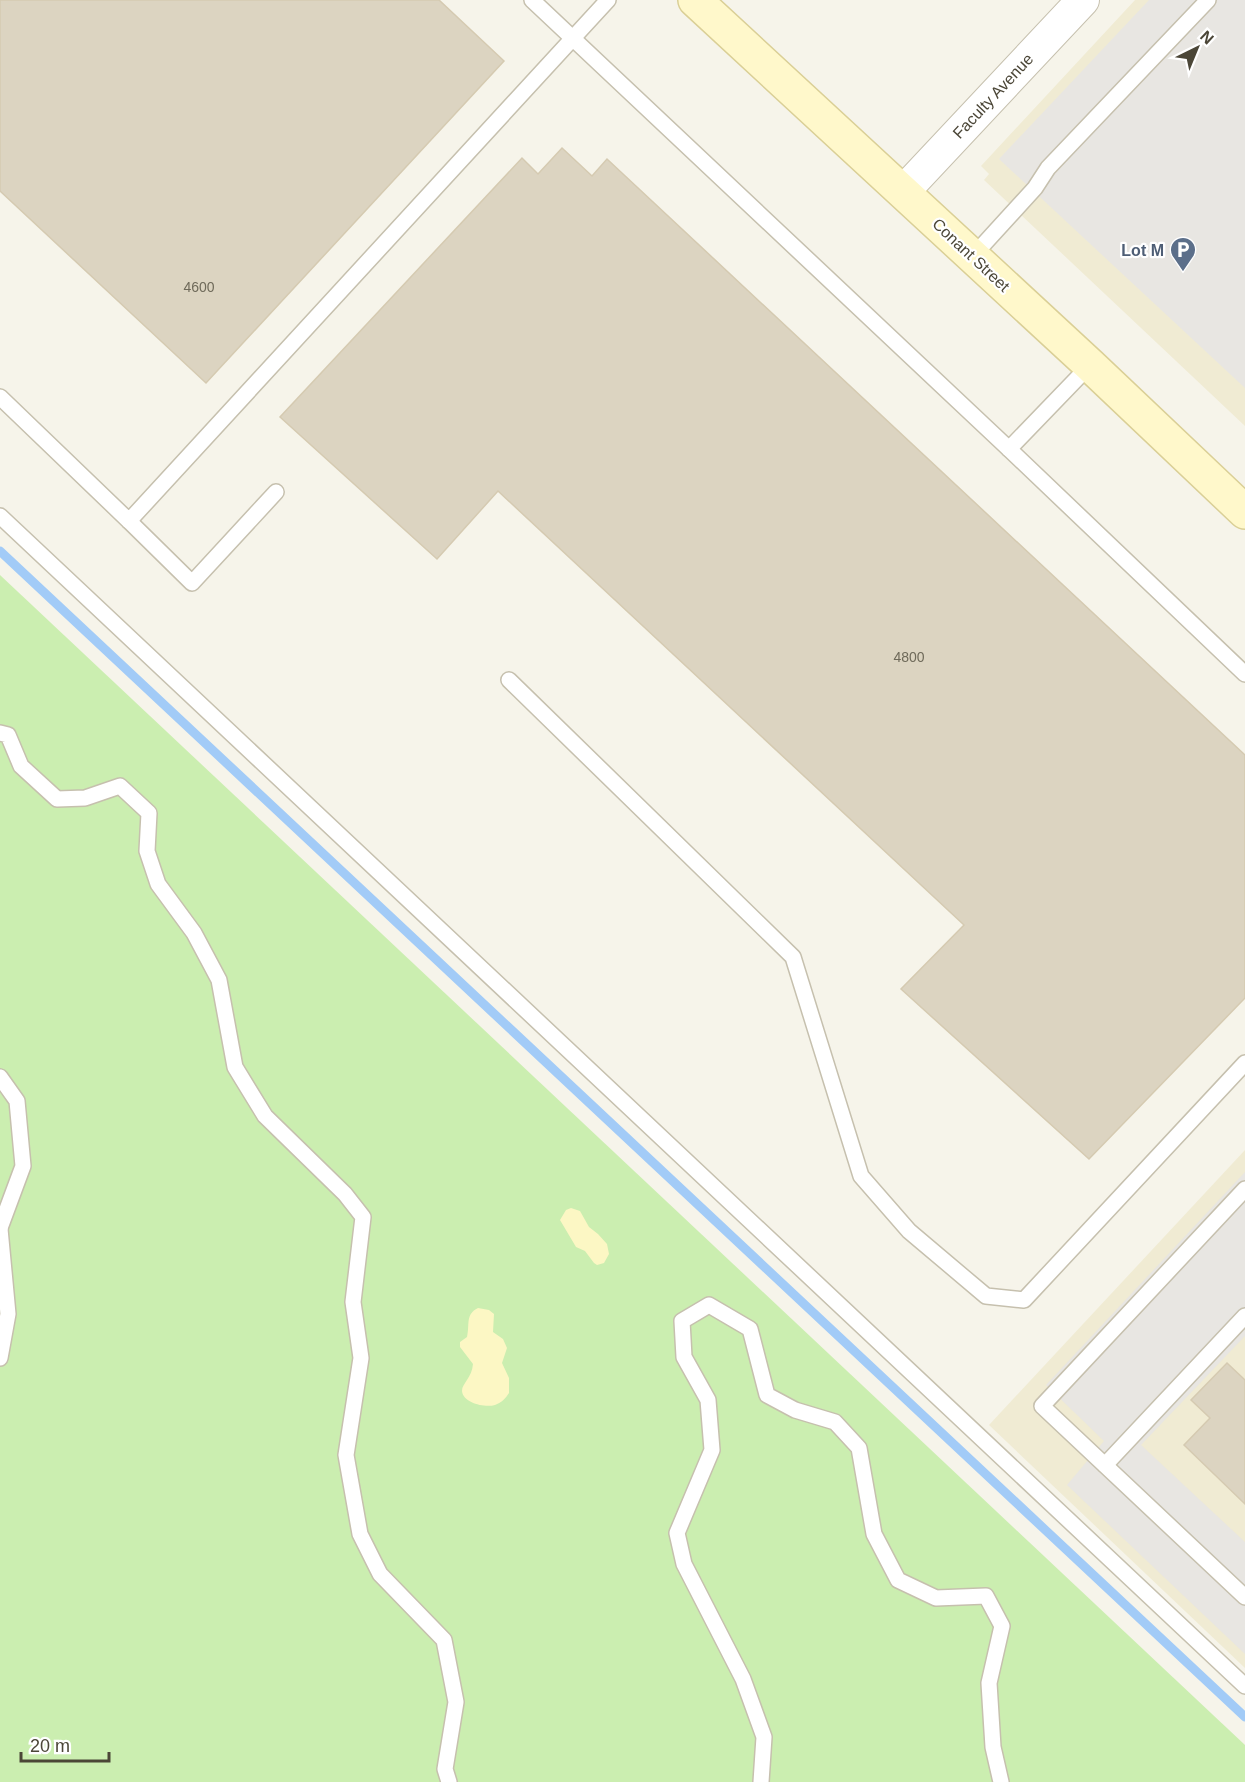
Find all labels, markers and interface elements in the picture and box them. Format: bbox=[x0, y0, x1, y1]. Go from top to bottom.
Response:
north arrow bbox=[1167, 18, 1227, 78]
text: N bbox=[1197, 27, 1217, 48]
street label: Faculty Avenue bbox=[950, 50, 1036, 142]
street label: Conant Street bbox=[929, 215, 1013, 295]
parking icon: Lot M bbox=[1168, 235, 1198, 273]
place label: Lot M bbox=[1121, 242, 1164, 259]
house number: 4600 bbox=[183, 279, 215, 295]
house number: 4800 bbox=[893, 649, 925, 665]
scale bar bbox=[21, 1725, 110, 1763]
text: 20 m bbox=[30, 1736, 70, 1756]

